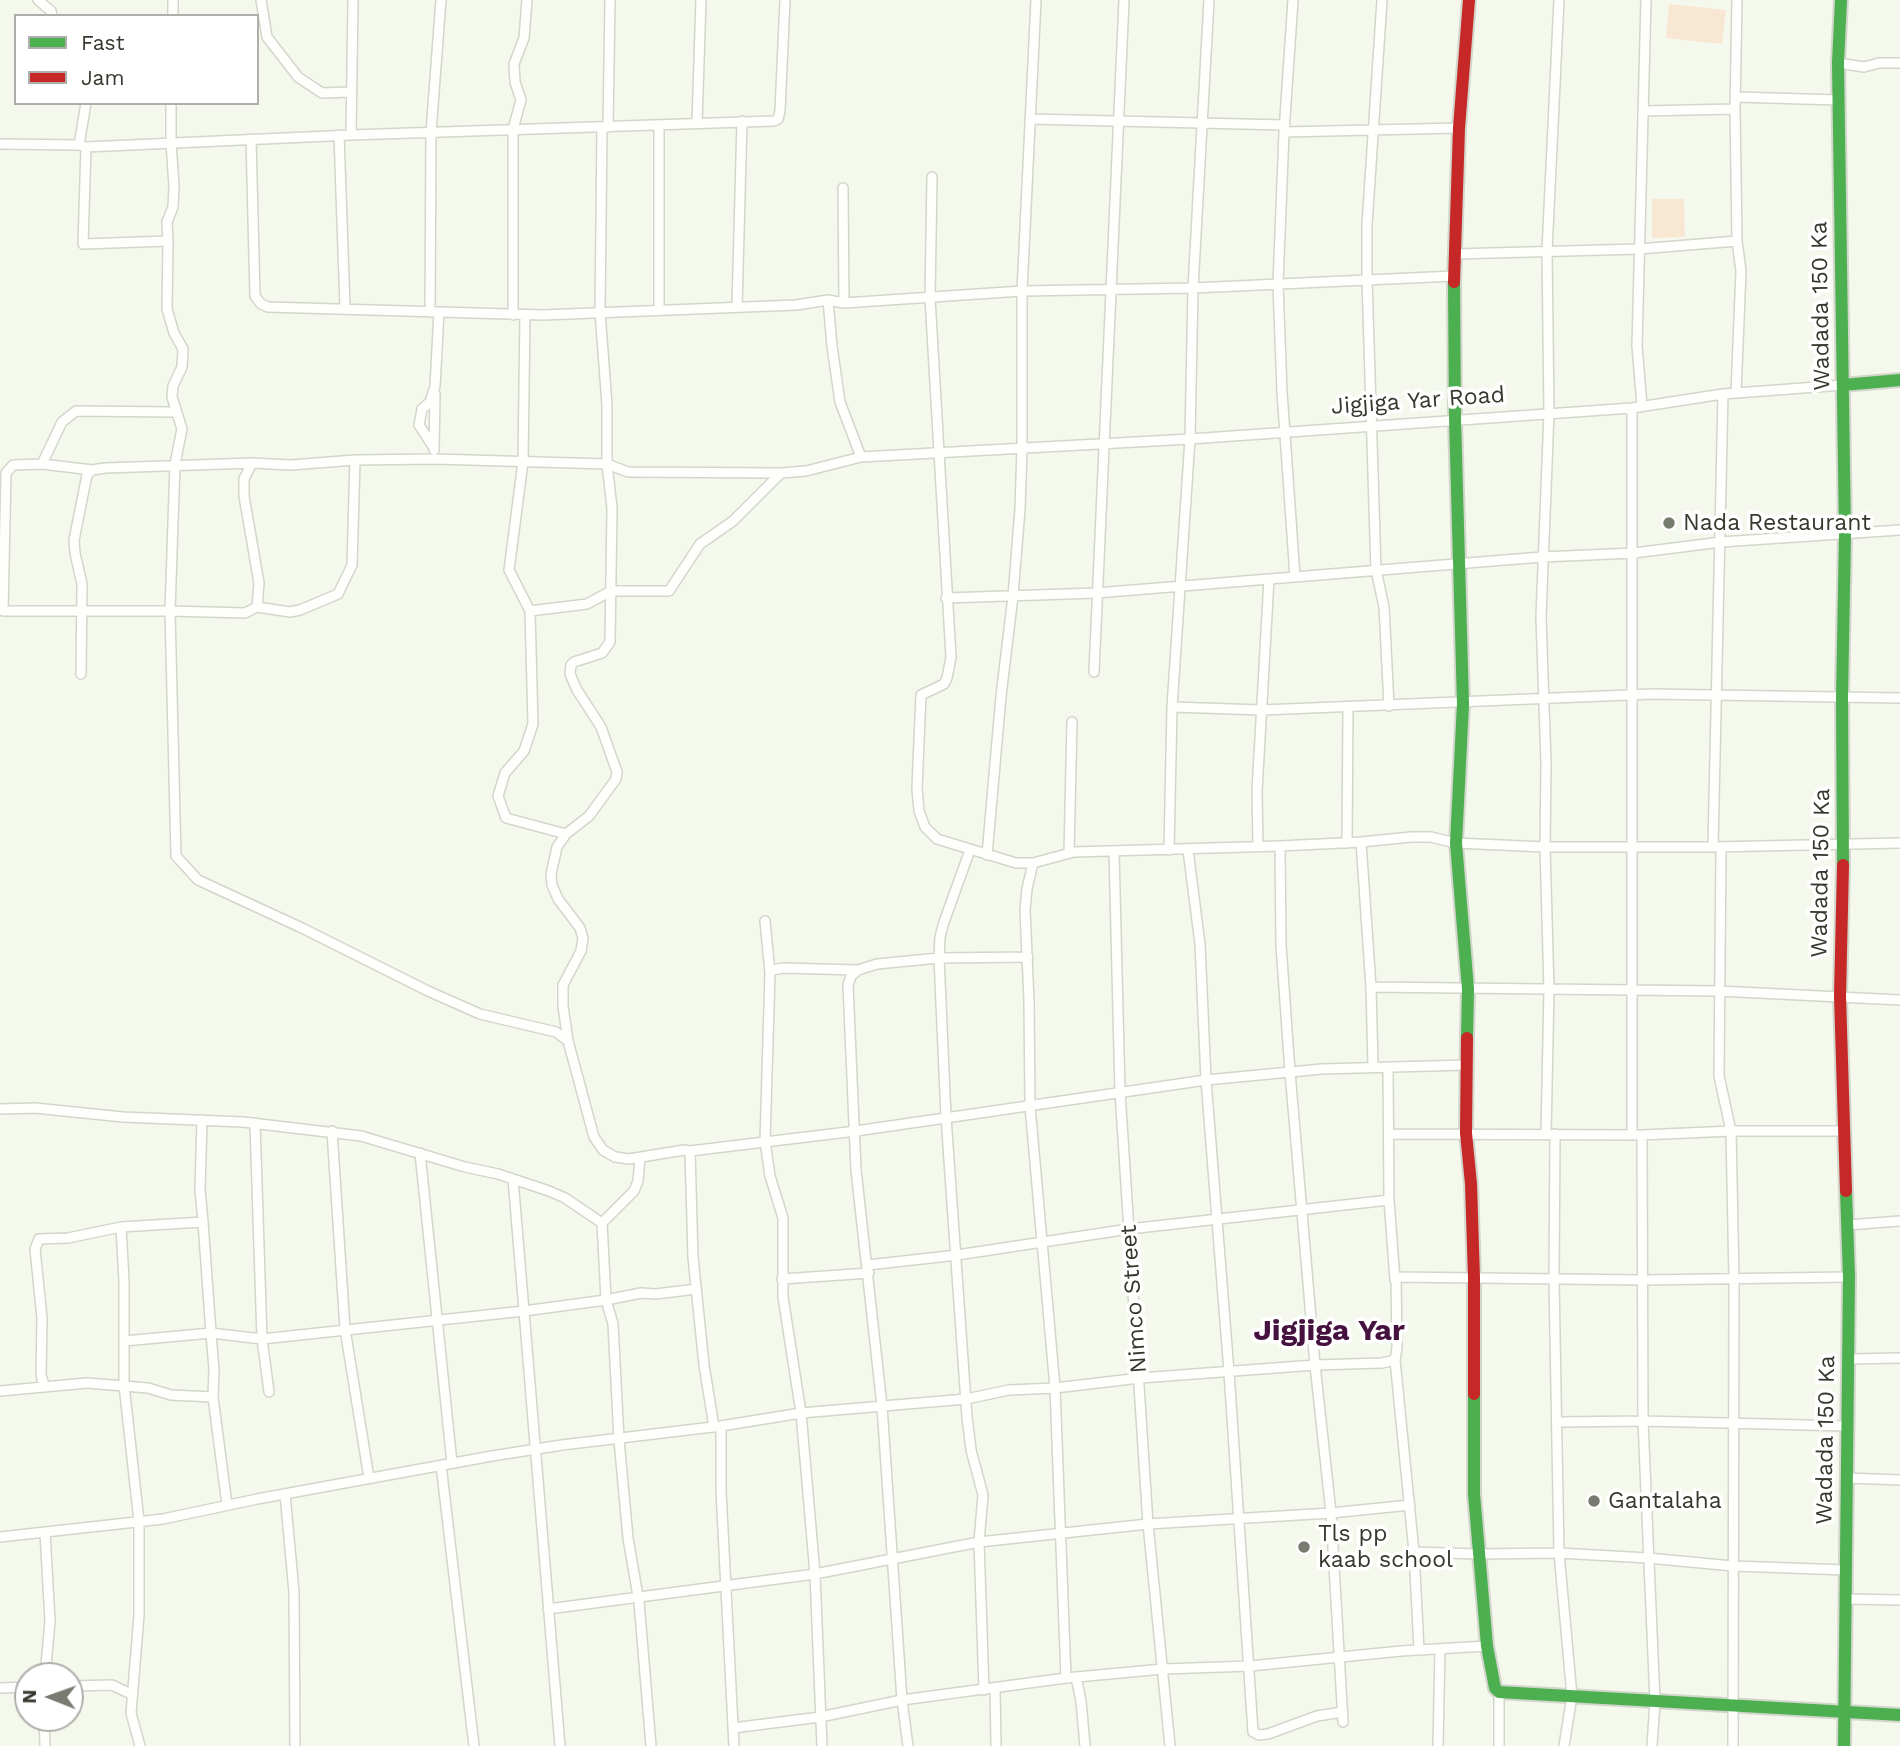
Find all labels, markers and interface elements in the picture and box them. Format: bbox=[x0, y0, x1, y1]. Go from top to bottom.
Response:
legend bbox=[14, 14, 259, 105]
text: Fast bbox=[81, 30, 125, 55]
text: Jam bbox=[81, 65, 124, 90]
street label: Wadada 150 Ka bbox=[1806, 221, 1836, 391]
street label: Jigjiga Yar Road bbox=[1330, 381, 1506, 421]
place label: Nada Restaurant bbox=[1683, 509, 1871, 537]
marker: Nada Restaurant bbox=[1661, 515, 1677, 531]
street label: Wadada 150 Ka bbox=[1806, 788, 1836, 958]
street label: Nimco Street bbox=[1115, 1224, 1153, 1374]
district label: Jigjiga Yar bbox=[1253, 1313, 1405, 1349]
street label: Wadada 150 Ka bbox=[1811, 1355, 1841, 1525]
place label: Gantalaha bbox=[1608, 1487, 1722, 1515]
marker: Gantalaha bbox=[1586, 1493, 1602, 1509]
place label: Tls pp kaab school bbox=[1318, 1520, 1453, 1574]
marker: Tls pp kaab school bbox=[1296, 1539, 1312, 1555]
north arrow bbox=[14, 1662, 84, 1732]
text: N bbox=[18, 1689, 41, 1704]

